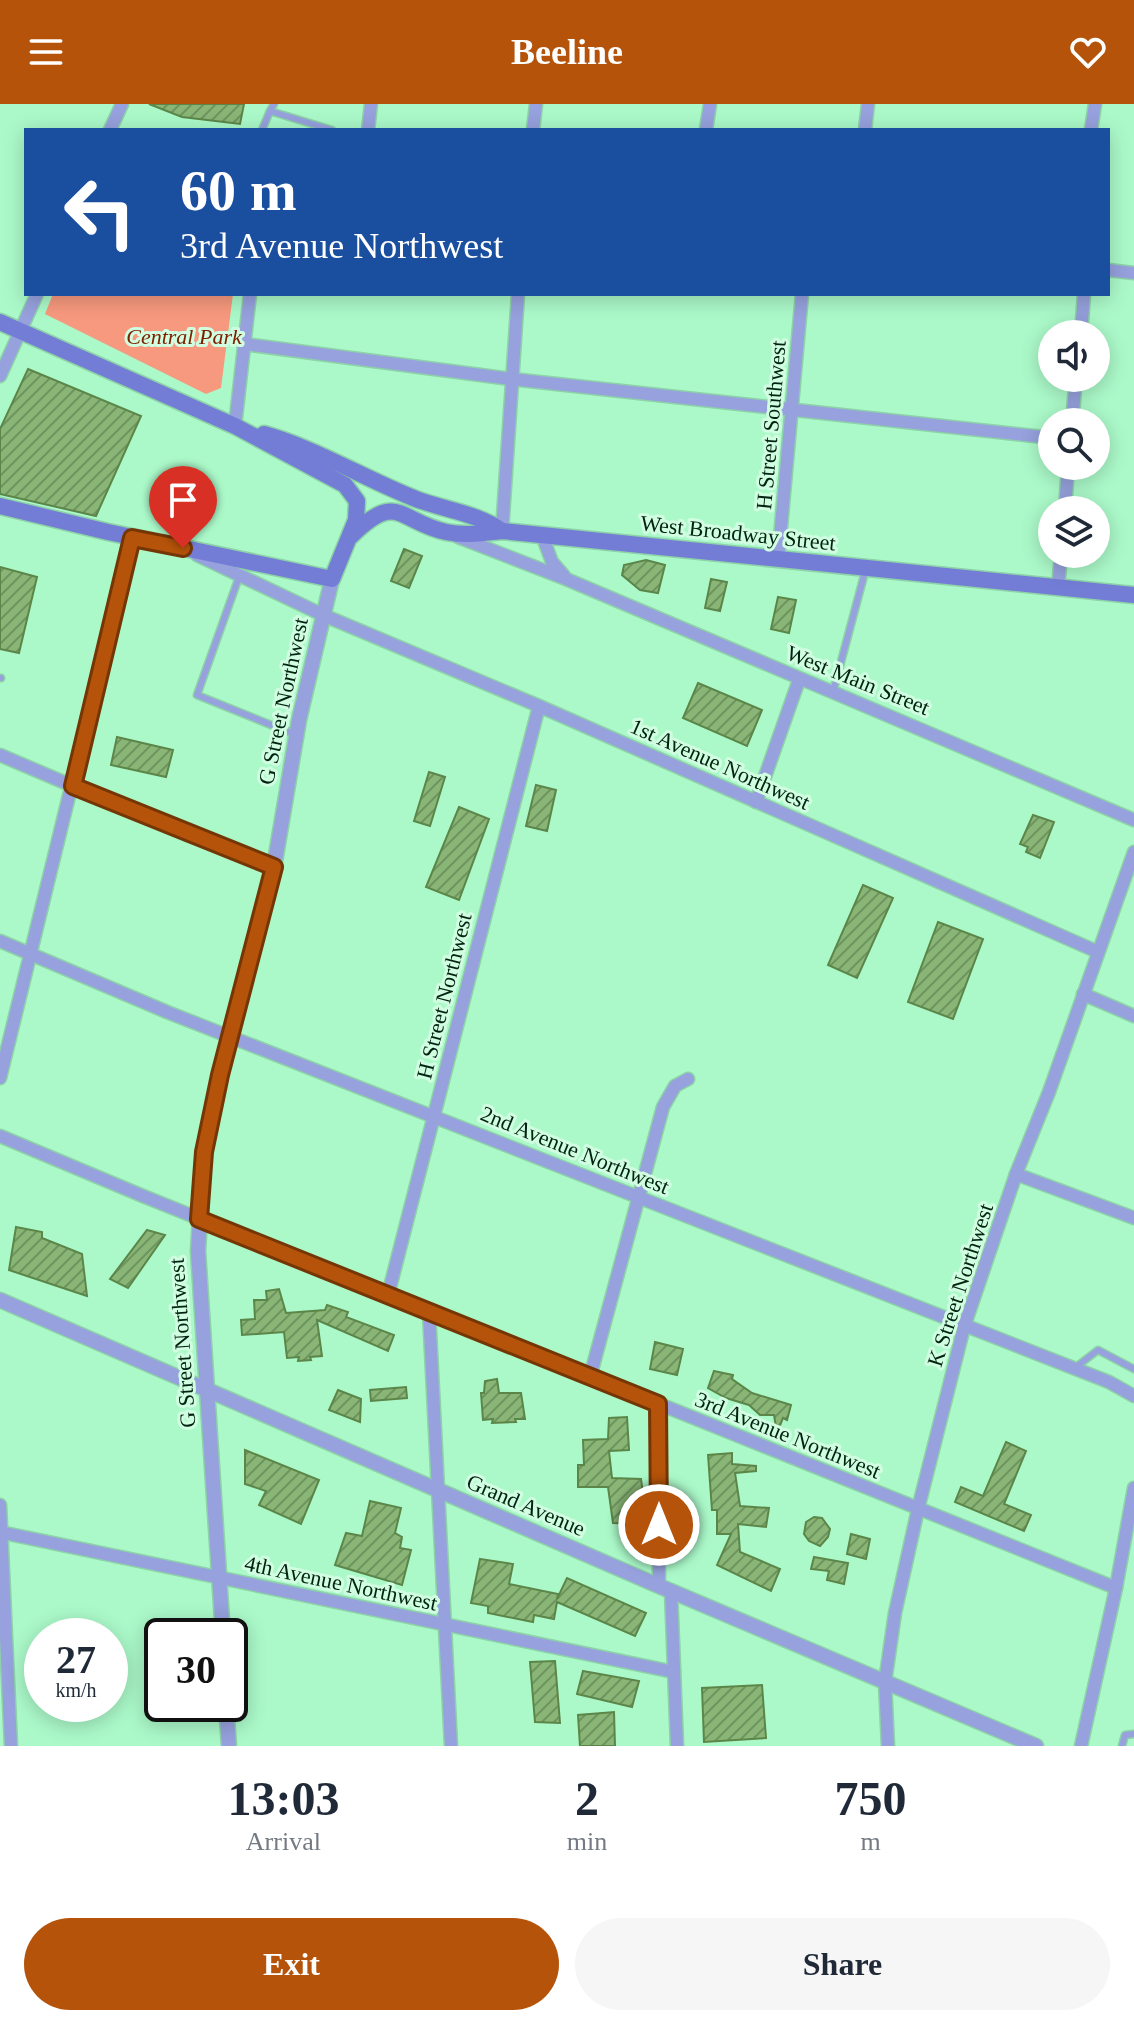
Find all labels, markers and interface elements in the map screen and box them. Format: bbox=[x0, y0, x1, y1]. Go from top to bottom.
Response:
icon: menu bbox=[24, 30, 68, 74]
icon: heart bbox=[1066, 30, 1110, 74]
text: Beeline bbox=[511, 32, 623, 72]
icon: left bbox=[48, 160, 152, 264]
text: 60 m bbox=[180, 160, 297, 222]
text: 3rd Avenue Northwest bbox=[180, 226, 503, 266]
map controls bbox=[1038, 320, 1110, 568]
button: sound bbox=[1038, 320, 1110, 392]
park label: Central Park bbox=[126, 324, 243, 349]
street label: H Street Southwest bbox=[751, 339, 791, 511]
button: search bbox=[1038, 408, 1110, 480]
pin bbox=[149, 466, 217, 548]
icon: arrive bbox=[161, 478, 205, 522]
button: layers bbox=[1038, 496, 1110, 568]
street label: West Broadway Street bbox=[639, 510, 837, 556]
street label: G Street Northwest bbox=[253, 615, 313, 787]
street label: West Main Street bbox=[783, 640, 933, 720]
street label: 1st Avenue Northwest bbox=[626, 713, 814, 815]
street label: H Street Northwest bbox=[411, 911, 477, 1081]
street label: 2nd Avenue Northwest bbox=[477, 1101, 673, 1199]
street label: K Street Northwest bbox=[922, 1200, 998, 1370]
street label: G Street Northwest bbox=[164, 1257, 200, 1429]
street label: 3rd Avenue Northwest bbox=[692, 1386, 884, 1484]
street label: Grand Avenue bbox=[463, 1469, 589, 1541]
position arrow bbox=[617, 1483, 701, 1567]
street label: 4th Avenue Northwest bbox=[242, 1550, 440, 1616]
speed limit sign: 30 bbox=[144, 1618, 248, 1722]
text: 27 bbox=[56, 1637, 96, 1682]
text: km/h bbox=[55, 1679, 97, 1701]
text: 13:03 bbox=[227, 1772, 339, 1825]
text: 2 bbox=[575, 1772, 599, 1825]
text: 750 bbox=[835, 1772, 907, 1825]
text: Arrival bbox=[246, 1827, 321, 1856]
text: min bbox=[567, 1827, 607, 1856]
text: m bbox=[860, 1827, 881, 1856]
button: Exit bbox=[24, 1918, 559, 2010]
button: Share bbox=[575, 1918, 1110, 2010]

